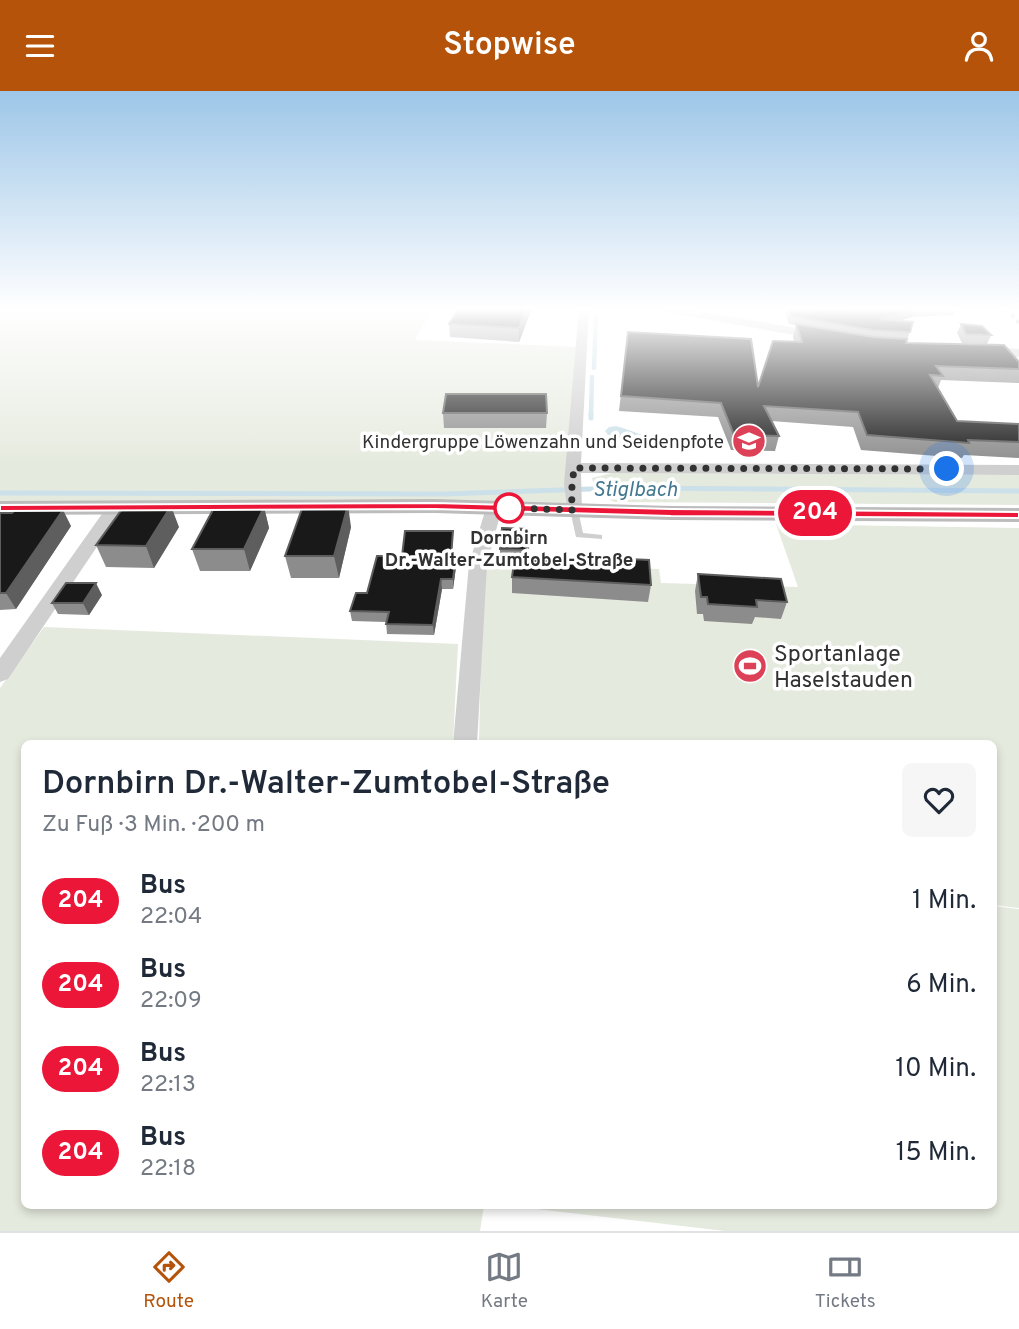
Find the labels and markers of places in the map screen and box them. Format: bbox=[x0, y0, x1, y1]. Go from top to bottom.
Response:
school or university icon: Kindergruppe Löwenzahn und Seidenpfote bbox=[730, 422, 768, 460]
place label: Kindergruppe Löwenzahn und Seidenpfote bbox=[362, 431, 724, 455]
marker: Dornbirn Dr.-Walter-Zumtobel-Straße bbox=[494, 493, 524, 523]
place label: Dornbirn Dr.-Walter-Zumtobel-Straße bbox=[385, 527, 633, 573]
place label: Sportanlage Haselstauden bbox=[774, 641, 913, 696]
sports icon: Sportanlage Haselstauden bbox=[731, 647, 769, 685]

